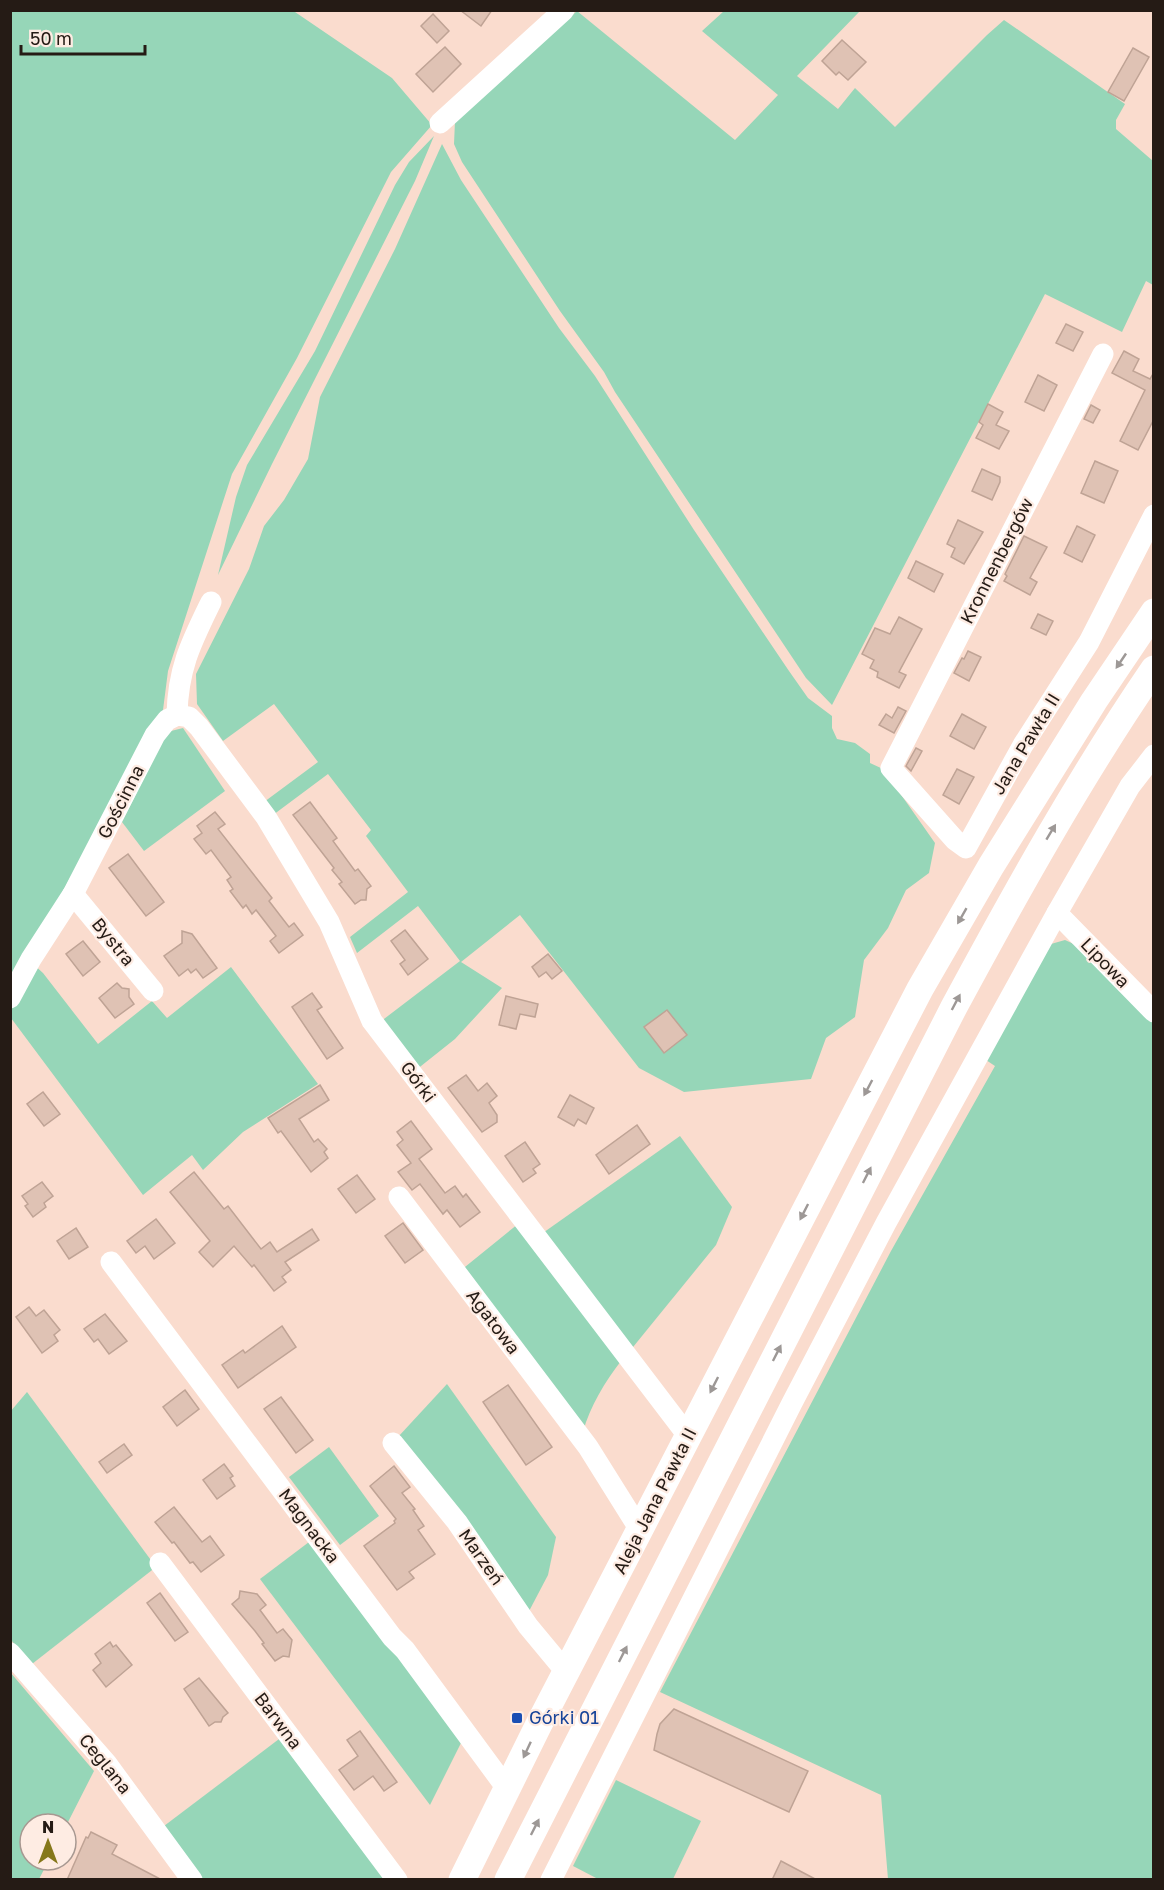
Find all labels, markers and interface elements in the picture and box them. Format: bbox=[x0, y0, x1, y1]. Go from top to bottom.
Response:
scale bar bbox=[21, 18, 146, 56]
text: 50 m bbox=[30, 27, 72, 49]
street label: Kronnenbergów bbox=[955, 494, 1037, 627]
one-way arrow bbox=[1115, 653, 1126, 669]
street label: Jana Pawła II bbox=[986, 689, 1064, 798]
street label: Gościnna bbox=[92, 761, 148, 842]
one-way arrow bbox=[1046, 824, 1057, 840]
one-way arrow bbox=[957, 908, 967, 925]
street label: Bystra bbox=[88, 913, 140, 970]
street label: Lipowa bbox=[1077, 933, 1135, 992]
one-way arrow bbox=[951, 994, 961, 1011]
street label: Górki bbox=[396, 1057, 441, 1106]
one-way arrow bbox=[863, 1079, 873, 1096]
one-way arrow bbox=[862, 1167, 871, 1184]
one-way arrow bbox=[799, 1204, 809, 1221]
street label: Agatowa bbox=[462, 1285, 525, 1358]
one-way arrow bbox=[772, 1345, 781, 1362]
one-way arrow bbox=[710, 1377, 719, 1394]
street label: Aleja Jana Pawła II bbox=[608, 1424, 701, 1577]
street label: Magnacka bbox=[275, 1484, 345, 1567]
street label: Marzeń bbox=[455, 1524, 509, 1589]
one-way arrow bbox=[619, 1645, 628, 1662]
street label: Barwna bbox=[250, 1688, 307, 1753]
place label: Górki 01 bbox=[529, 1706, 599, 1728]
marker: Górki 01 bbox=[510, 1711, 524, 1725]
street label: Ceglana bbox=[75, 1729, 137, 1798]
one-way arrow bbox=[523, 1741, 532, 1758]
north arrow bbox=[18, 1812, 78, 1872]
text: N bbox=[42, 1817, 54, 1837]
one-way arrow bbox=[530, 1819, 540, 1836]

